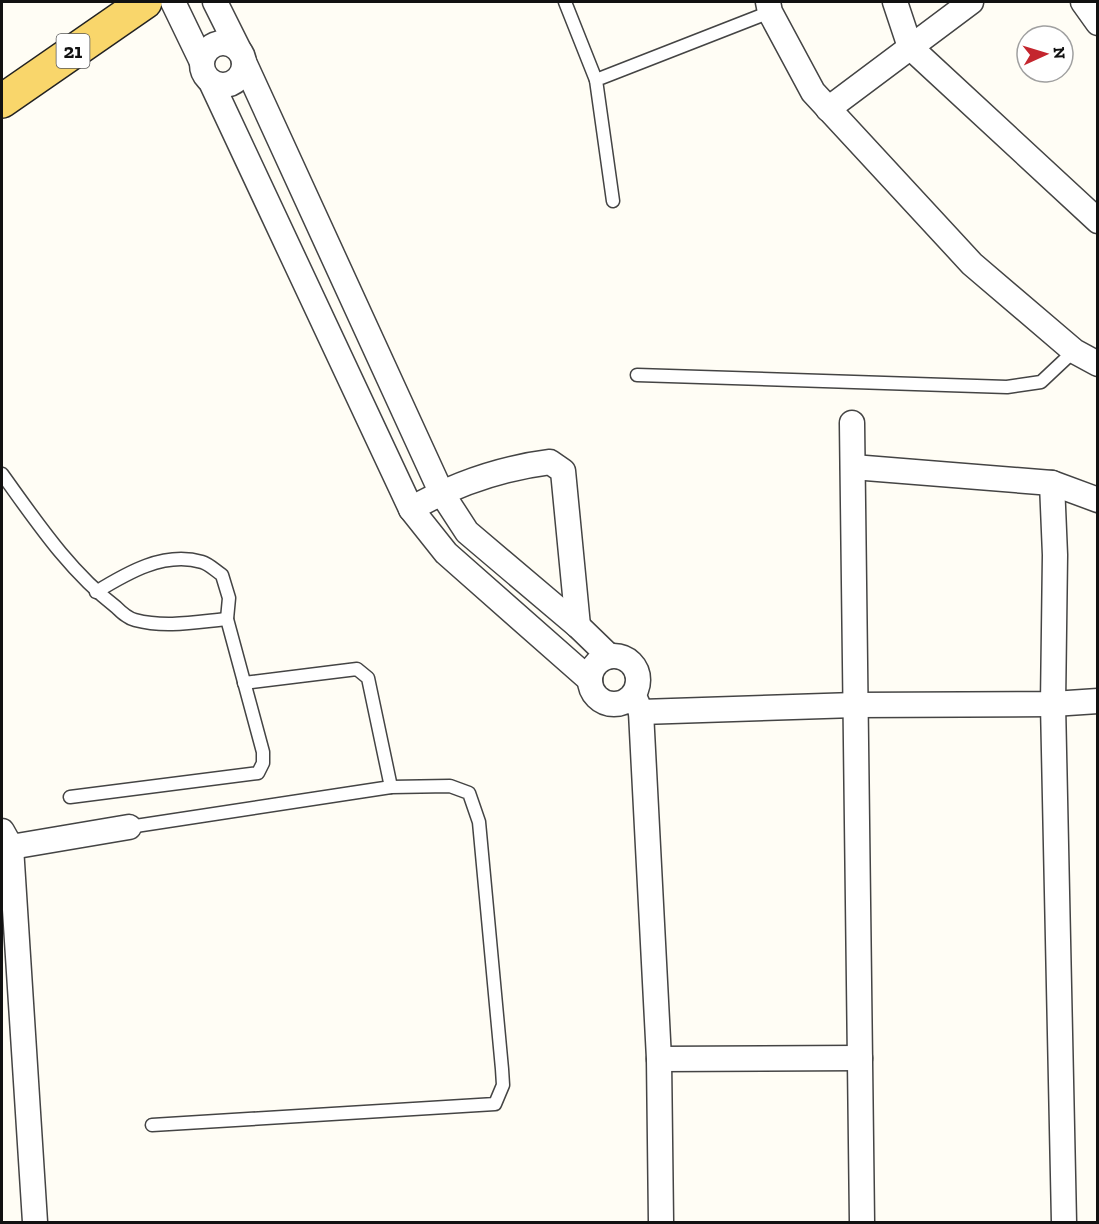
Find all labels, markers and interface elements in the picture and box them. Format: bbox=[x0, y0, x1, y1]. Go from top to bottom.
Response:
north arrow bbox=[1015, 24, 1075, 84]
road number: 21 bbox=[56, 34, 90, 68]
text: N bbox=[1050, 46, 1069, 60]

